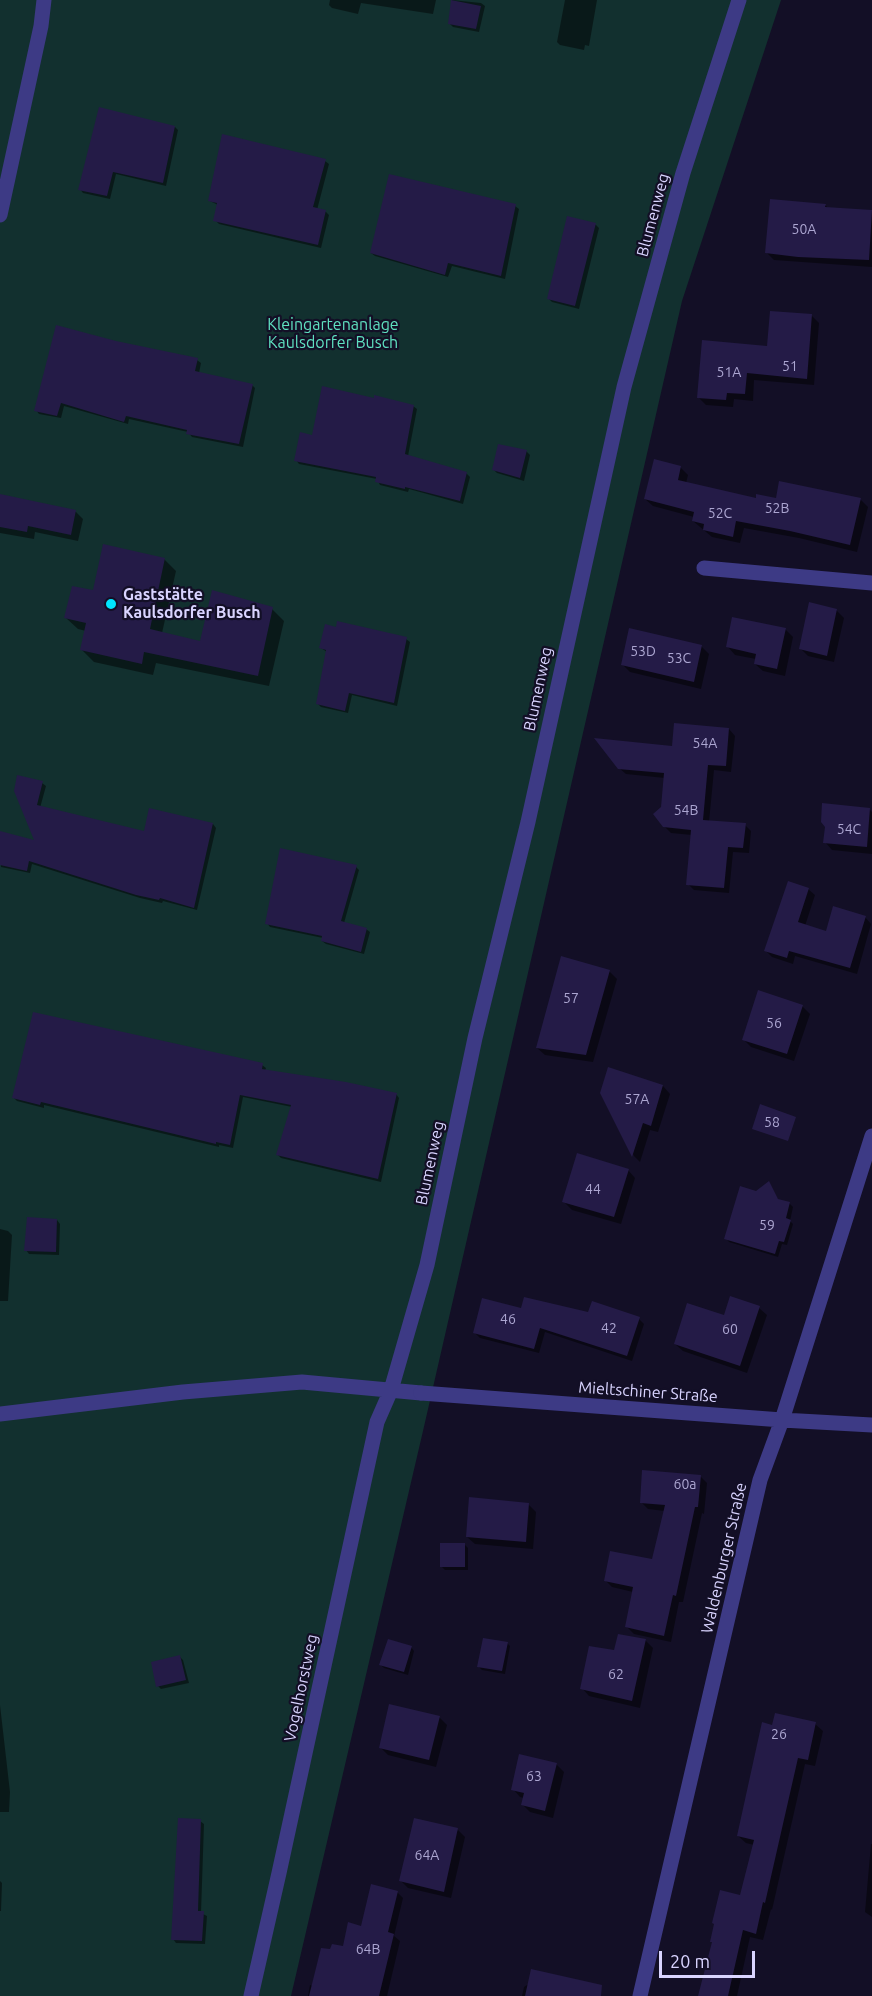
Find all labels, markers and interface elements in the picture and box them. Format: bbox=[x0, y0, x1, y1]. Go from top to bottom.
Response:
street label: Blumenweg bbox=[633, 171, 673, 259]
house number: 50A bbox=[792, 221, 816, 237]
park label: Kleingartenanlage Kaulsdorfer Busch bbox=[267, 315, 399, 353]
house number: 51 bbox=[782, 358, 798, 374]
house number: 51A bbox=[717, 364, 741, 380]
house number: 52B bbox=[765, 500, 789, 516]
house number: 52C bbox=[708, 505, 732, 521]
place label: Gaststätte Kaulsdorfer Busch bbox=[123, 585, 261, 623]
marker: Gaststätte Kaulsdorfer Busch bbox=[104, 597, 118, 611]
house number: 53D bbox=[630, 643, 656, 659]
street label: Blumenweg bbox=[520, 645, 556, 733]
house number: 53C bbox=[667, 650, 691, 666]
house number: 54A bbox=[693, 735, 717, 751]
house number: 54B bbox=[674, 802, 698, 818]
house number: 54C bbox=[837, 821, 861, 837]
house number: 57 bbox=[563, 990, 579, 1006]
house number: 56 bbox=[766, 1015, 782, 1031]
house number: 57A bbox=[625, 1091, 649, 1107]
house number: 58 bbox=[764, 1114, 780, 1130]
street label: Blumenweg bbox=[412, 1119, 448, 1207]
house number: 44 bbox=[585, 1181, 601, 1197]
house number: 59 bbox=[759, 1217, 775, 1233]
house number: 46 bbox=[500, 1311, 516, 1327]
house number: 42 bbox=[601, 1320, 617, 1336]
house number: 60 bbox=[722, 1321, 738, 1337]
street label: Mieltschiner Straße bbox=[578, 1378, 718, 1406]
house number: 60a bbox=[674, 1476, 696, 1492]
street label: Waldenburger Straße bbox=[697, 1481, 751, 1635]
street label: Vogelhorstweg bbox=[280, 1632, 322, 1744]
house number: 62 bbox=[608, 1666, 624, 1682]
house number: 26 bbox=[771, 1726, 787, 1742]
house number: 63 bbox=[526, 1768, 542, 1784]
house number: 64A bbox=[415, 1847, 439, 1863]
scale bar bbox=[662, 1939, 758, 1977]
house number: 64B bbox=[356, 1941, 380, 1957]
text: 20 m bbox=[670, 1951, 710, 1971]

